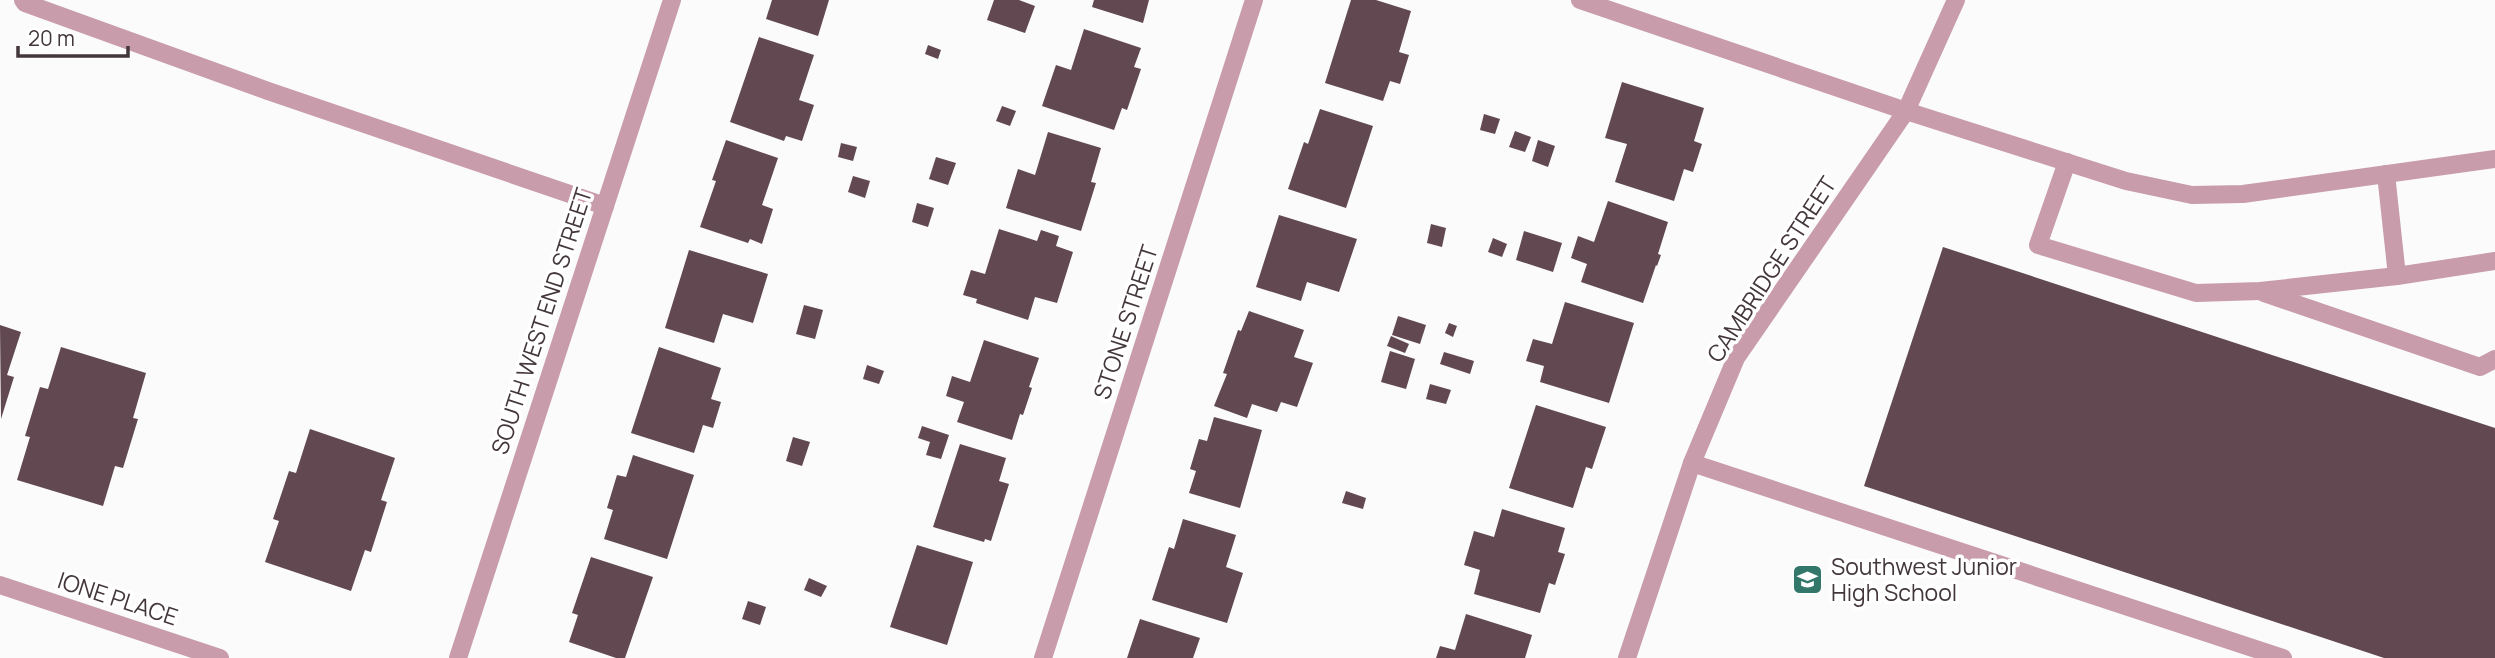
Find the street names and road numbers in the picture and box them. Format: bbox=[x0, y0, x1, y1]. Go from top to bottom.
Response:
street label: CAMBRIDGE STREET bbox=[1699, 170, 1843, 368]
street label: SOUTH WEST END STREET bbox=[483, 184, 599, 458]
street label: STONE STREET bbox=[1085, 241, 1165, 403]
street label: IONE PLACE bbox=[54, 564, 182, 632]

